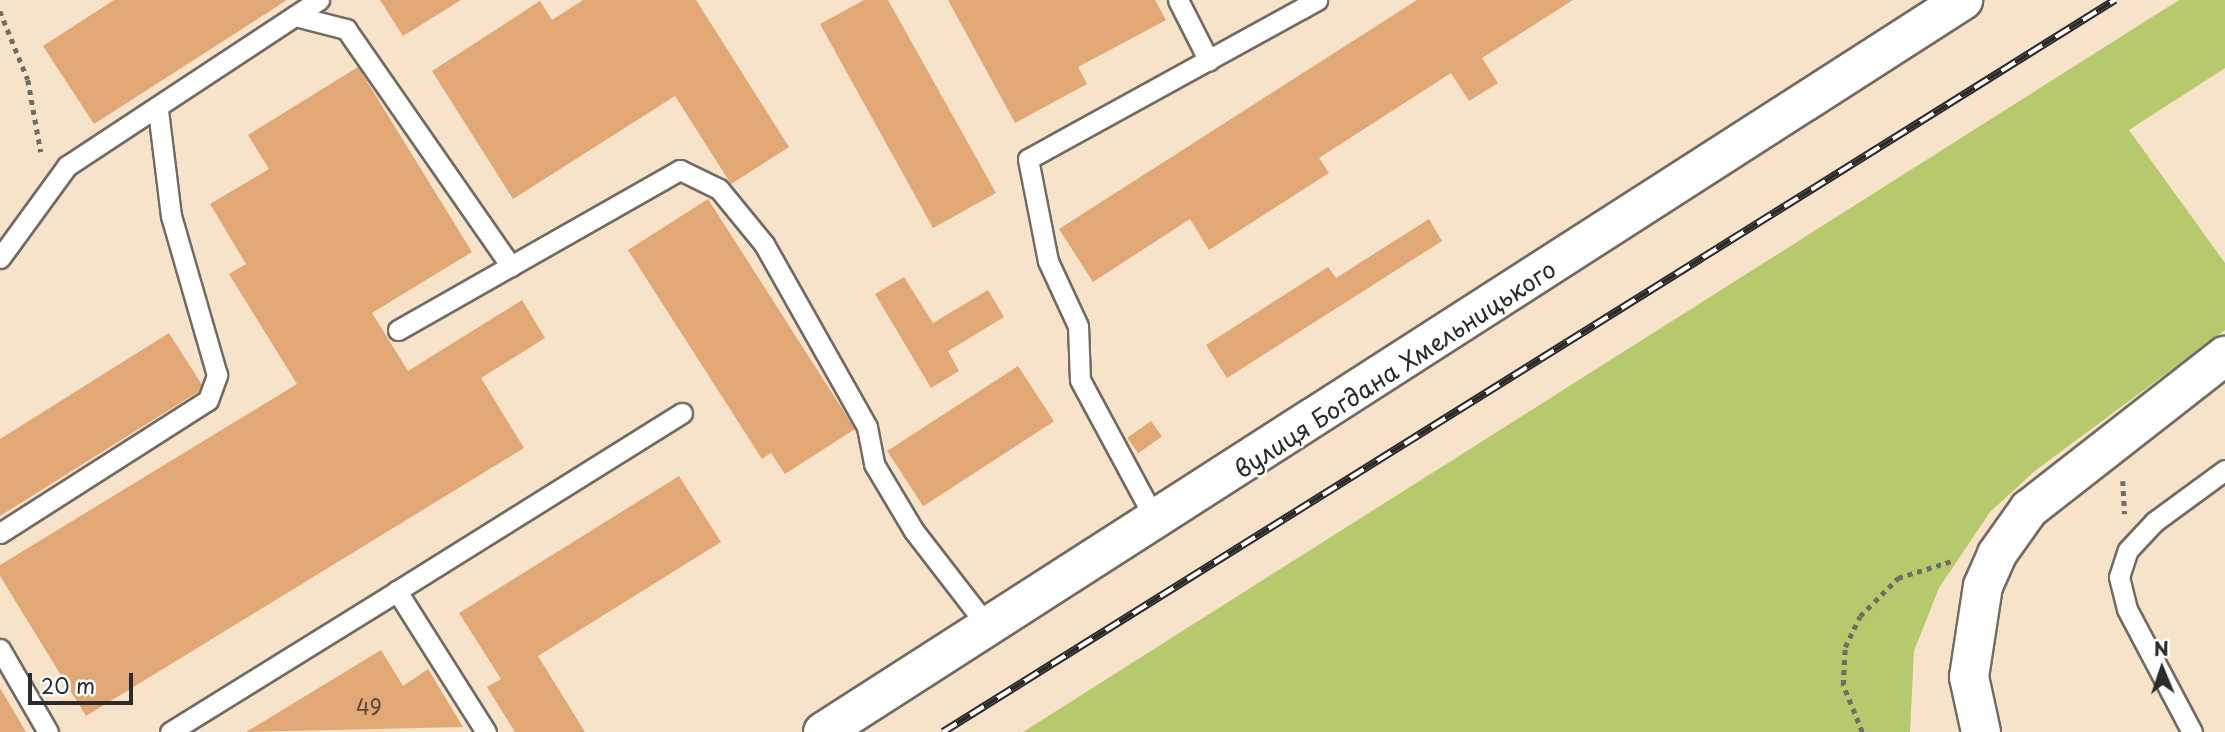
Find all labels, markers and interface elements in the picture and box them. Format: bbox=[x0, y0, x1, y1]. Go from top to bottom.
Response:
street label: вулиця Богдана Хмельницького bbox=[1228, 254, 1562, 484]
north arrow bbox=[2127, 634, 2197, 704]
text: N bbox=[2153, 634, 2169, 662]
scale bar bbox=[32, 658, 136, 702]
text: 20 m bbox=[41, 669, 95, 701]
house number: 49 bbox=[356, 693, 382, 719]

